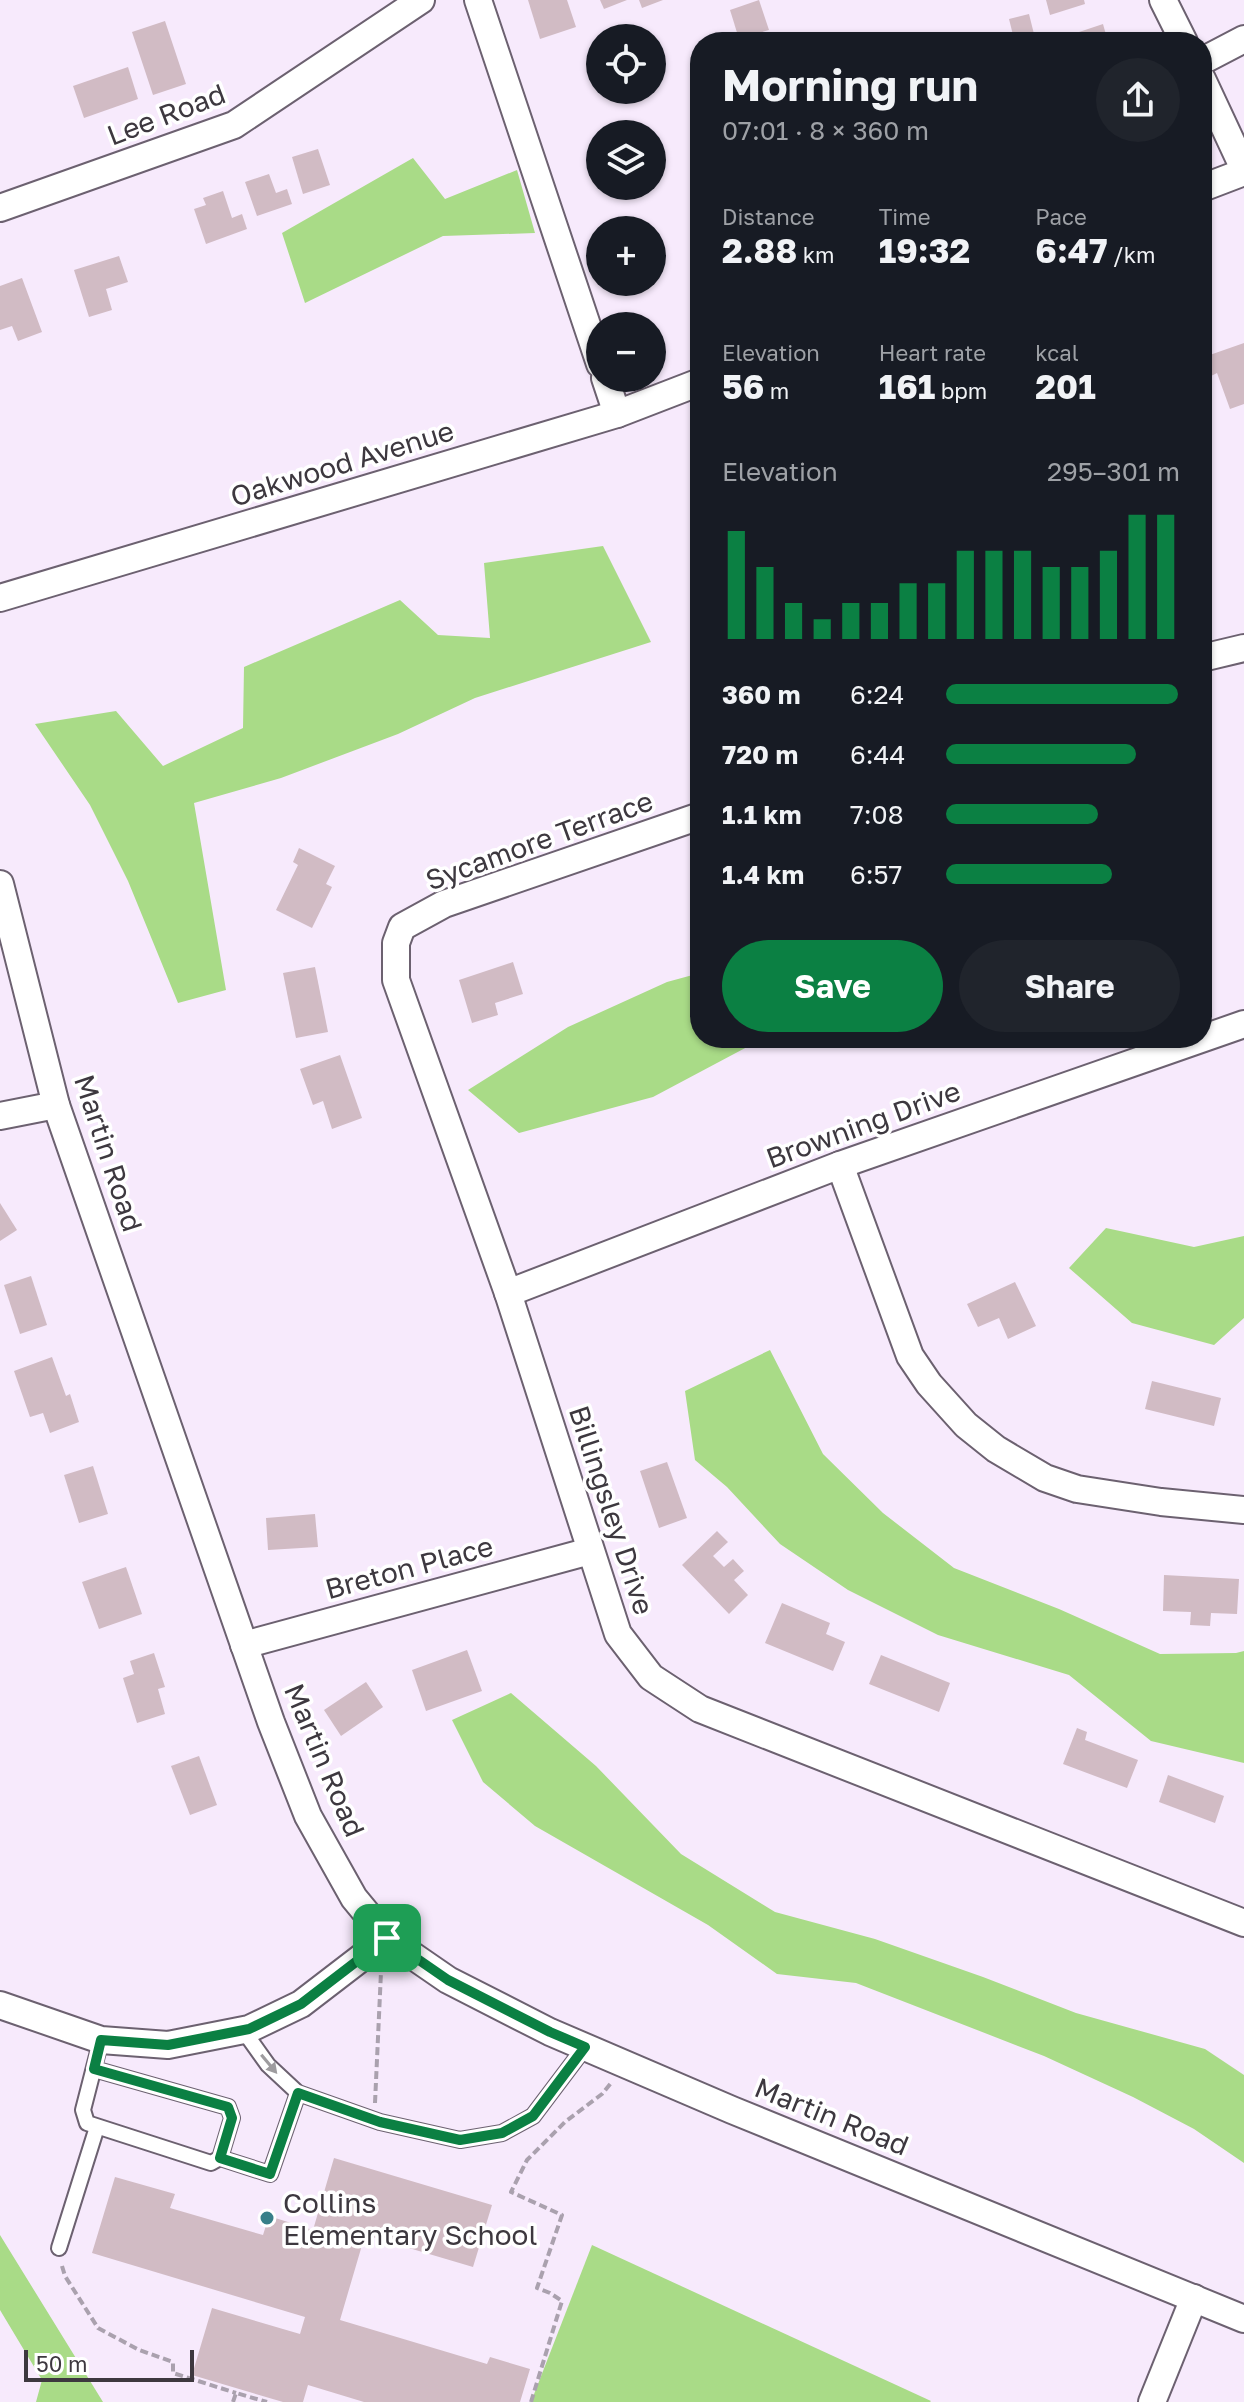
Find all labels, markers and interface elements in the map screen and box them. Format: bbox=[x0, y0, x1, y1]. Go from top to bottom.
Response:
map controls bbox=[586, 24, 666, 392]
button: locate bbox=[586, 24, 666, 104]
text: Morning run bbox=[722, 58, 978, 111]
button: share bbox=[1096, 58, 1180, 142]
street label: Lee Road bbox=[102, 76, 230, 152]
text: 07:01 · 8 × 360 m bbox=[722, 115, 929, 146]
button: layers bbox=[586, 120, 666, 200]
text: Distance bbox=[722, 203, 814, 230]
text: Time bbox=[879, 203, 930, 230]
text: Pace bbox=[1035, 203, 1087, 230]
button: + bbox=[586, 216, 666, 296]
text: 2.88 bbox=[722, 230, 797, 270]
text: 19:32 bbox=[879, 230, 970, 270]
text: 6:47 bbox=[1035, 230, 1108, 270]
text: km bbox=[797, 241, 835, 268]
text: /km bbox=[1108, 241, 1156, 268]
button: − bbox=[586, 312, 666, 392]
text: Elevation bbox=[722, 339, 820, 366]
text: Heart rate bbox=[879, 339, 986, 366]
text: kcal bbox=[1035, 339, 1079, 366]
text: 56 bbox=[722, 366, 764, 406]
text: 161 bbox=[879, 366, 935, 406]
text: 201 bbox=[1035, 366, 1096, 406]
text: m bbox=[764, 377, 789, 404]
text: bpm bbox=[935, 377, 987, 404]
street label: Oakwood Avenue bbox=[226, 413, 458, 513]
text: Elevation bbox=[722, 456, 838, 487]
text: 295–301 m bbox=[1047, 456, 1180, 487]
text: 360 m bbox=[722, 679, 801, 710]
text: 6:24 bbox=[850, 679, 904, 710]
text: 720 m bbox=[722, 739, 798, 770]
text: 6:44 bbox=[850, 739, 905, 770]
street label: Sycamore Terrace bbox=[421, 784, 657, 896]
text: 1.1 km bbox=[722, 799, 801, 830]
text: 7:08 bbox=[850, 799, 904, 830]
text: 1.4 km bbox=[722, 859, 804, 890]
text: 6:57 bbox=[850, 859, 902, 890]
button: Save bbox=[722, 940, 943, 1032]
button: Share bbox=[959, 940, 1180, 1032]
street label: Martin Road bbox=[68, 1070, 150, 1236]
street label: Browning Drive bbox=[761, 1074, 965, 1174]
street label: Billingsley Drive bbox=[563, 1402, 661, 1618]
street label: Breton Place bbox=[321, 1529, 497, 1605]
street label: Martin Road bbox=[278, 1679, 372, 1841]
pin bbox=[353, 1904, 421, 1972]
icon: arrive bbox=[365, 1916, 409, 1960]
one-way arrow bbox=[260, 2053, 277, 2073]
street label: Martin Road bbox=[750, 2070, 914, 2162]
place label: Collins Elementary School bbox=[283, 2186, 537, 2251]
marker: Collins Elementary School bbox=[258, 2209, 276, 2227]
scale bar bbox=[24, 2346, 194, 2382]
text: 50 m bbox=[36, 2350, 87, 2377]

